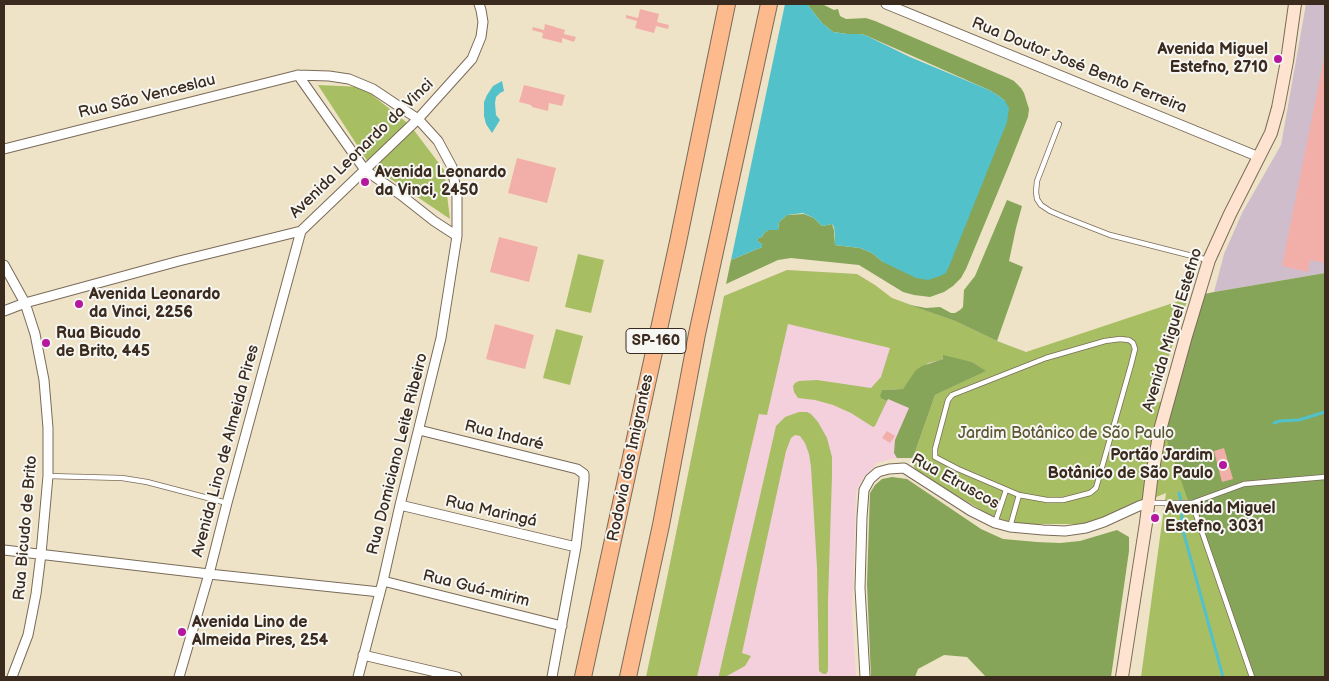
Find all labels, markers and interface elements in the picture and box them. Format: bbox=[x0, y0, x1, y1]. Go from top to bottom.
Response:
street label: Rua Doutor José Bento Ferreira bbox=[969, 14, 1189, 118]
place label: Avenida Miguel Estefno, 2710 bbox=[1158, 40, 1268, 78]
marker: Avenida Miguel Estefno, 2710 bbox=[1272, 53, 1284, 65]
street label: Rua São Venceslau bbox=[77, 71, 217, 123]
street label: Avenida Leonardo da Vinci bbox=[286, 75, 438, 223]
place label: Avenida Leonardo da Vinci, 2450 bbox=[375, 163, 506, 201]
marker: Avenida Leonardo da Vinci, 2450 bbox=[359, 176, 371, 188]
street label: Avenida Miguel Estefno bbox=[1139, 246, 1207, 414]
place label: Avenida Leonardo da Vinci, 2256 bbox=[89, 285, 220, 323]
marker: Avenida Leonardo da Vinci, 2256 bbox=[73, 298, 85, 310]
place label: Rua Bicudo de Brito, 445 bbox=[56, 324, 150, 362]
road number: SP-160 bbox=[626, 328, 686, 354]
marker: Rua Bicudo de Brito, 445 bbox=[40, 337, 52, 349]
street label: Avenida Lino de Almeida Pires bbox=[188, 343, 264, 559]
street label: Rua Domiciano Leite Ribeiro bbox=[364, 351, 432, 557]
street label: Rodovia dos Imigrantes bbox=[604, 373, 658, 543]
street label: Rua Indaré bbox=[462, 417, 546, 455]
park label: Jardim Botânico de São Paulo bbox=[958, 424, 1174, 444]
place label: Portão Jardim Botânico de São Paulo bbox=[1047, 446, 1213, 484]
street label: Rua Etruscos bbox=[908, 450, 1002, 514]
street label: Rua Bicudo de Brito bbox=[10, 455, 42, 601]
marker: Portão Jardim Botânico de São Paulo bbox=[1217, 459, 1229, 471]
street label: Rua Maringá bbox=[443, 492, 539, 532]
place label: Avenida Miguel Estefno, 3031 bbox=[1165, 499, 1275, 537]
marker: Avenida Miguel Estefno, 3031 bbox=[1149, 512, 1161, 524]
street label: Rua Guá-mirim bbox=[421, 566, 531, 612]
place label: Avenida Lino de Almeida Pires, 254 bbox=[192, 613, 328, 651]
marker: Avenida Lino de Almeida Pires, 254 bbox=[176, 626, 188, 638]

